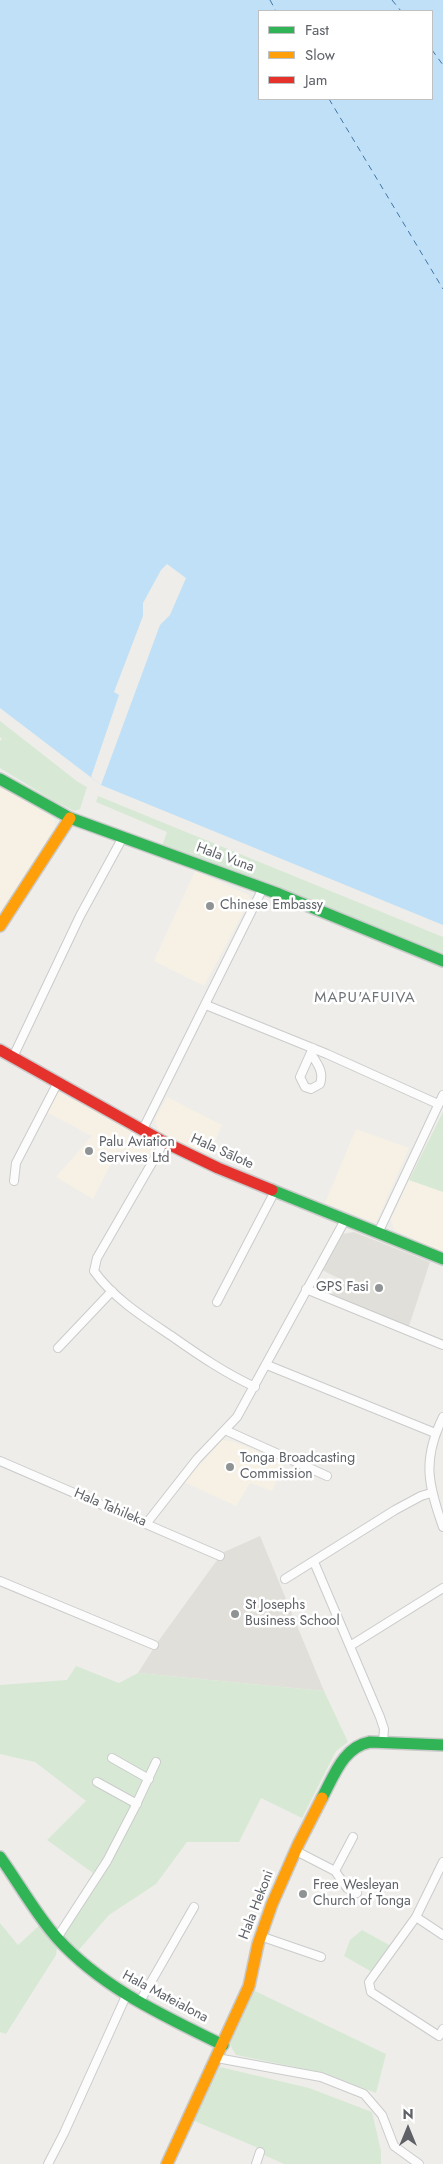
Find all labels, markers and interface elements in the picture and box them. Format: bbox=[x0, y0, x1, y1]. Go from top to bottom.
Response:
legend bbox=[258, 10, 433, 100]
text: Fast bbox=[305, 19, 329, 41]
text: Slow bbox=[305, 44, 335, 66]
text: Jam bbox=[305, 69, 328, 91]
street label: Hala Vuna bbox=[194, 840, 256, 876]
place label: Chinese Embassy bbox=[220, 898, 323, 914]
marker: Chinese Embassy bbox=[204, 900, 216, 912]
district label: MAPU'AFUIVA bbox=[313, 989, 417, 1007]
street label: Hala Sālote bbox=[188, 1131, 256, 1173]
place label: Palu Aviation Servives Ltd bbox=[99, 1135, 175, 1168]
marker: Palu Aviation Servives Ltd bbox=[83, 1145, 95, 1157]
place label: GPS Fasi bbox=[316, 1280, 369, 1296]
marker: GPS Fasi bbox=[373, 1282, 385, 1294]
place label: Tonga Broadcasting Commission bbox=[240, 1451, 355, 1484]
marker: Tonga Broadcasting Commission bbox=[224, 1461, 236, 1473]
street label: Hala Tahileka bbox=[71, 1485, 149, 1531]
place label: St Josephs Business School bbox=[245, 1598, 340, 1630]
marker: St Josephs Business School bbox=[229, 1608, 241, 1620]
street label: Hala Hekoni bbox=[236, 1868, 278, 1942]
place label: Free Wesleyan Church of Tonga bbox=[313, 1878, 411, 1910]
marker: Free Wesleyan Church of Tonga bbox=[297, 1888, 309, 1900]
street label: Hala Mateialona bbox=[119, 1967, 211, 2027]
north arrow bbox=[383, 2104, 433, 2154]
text: N bbox=[402, 2104, 414, 2124]

